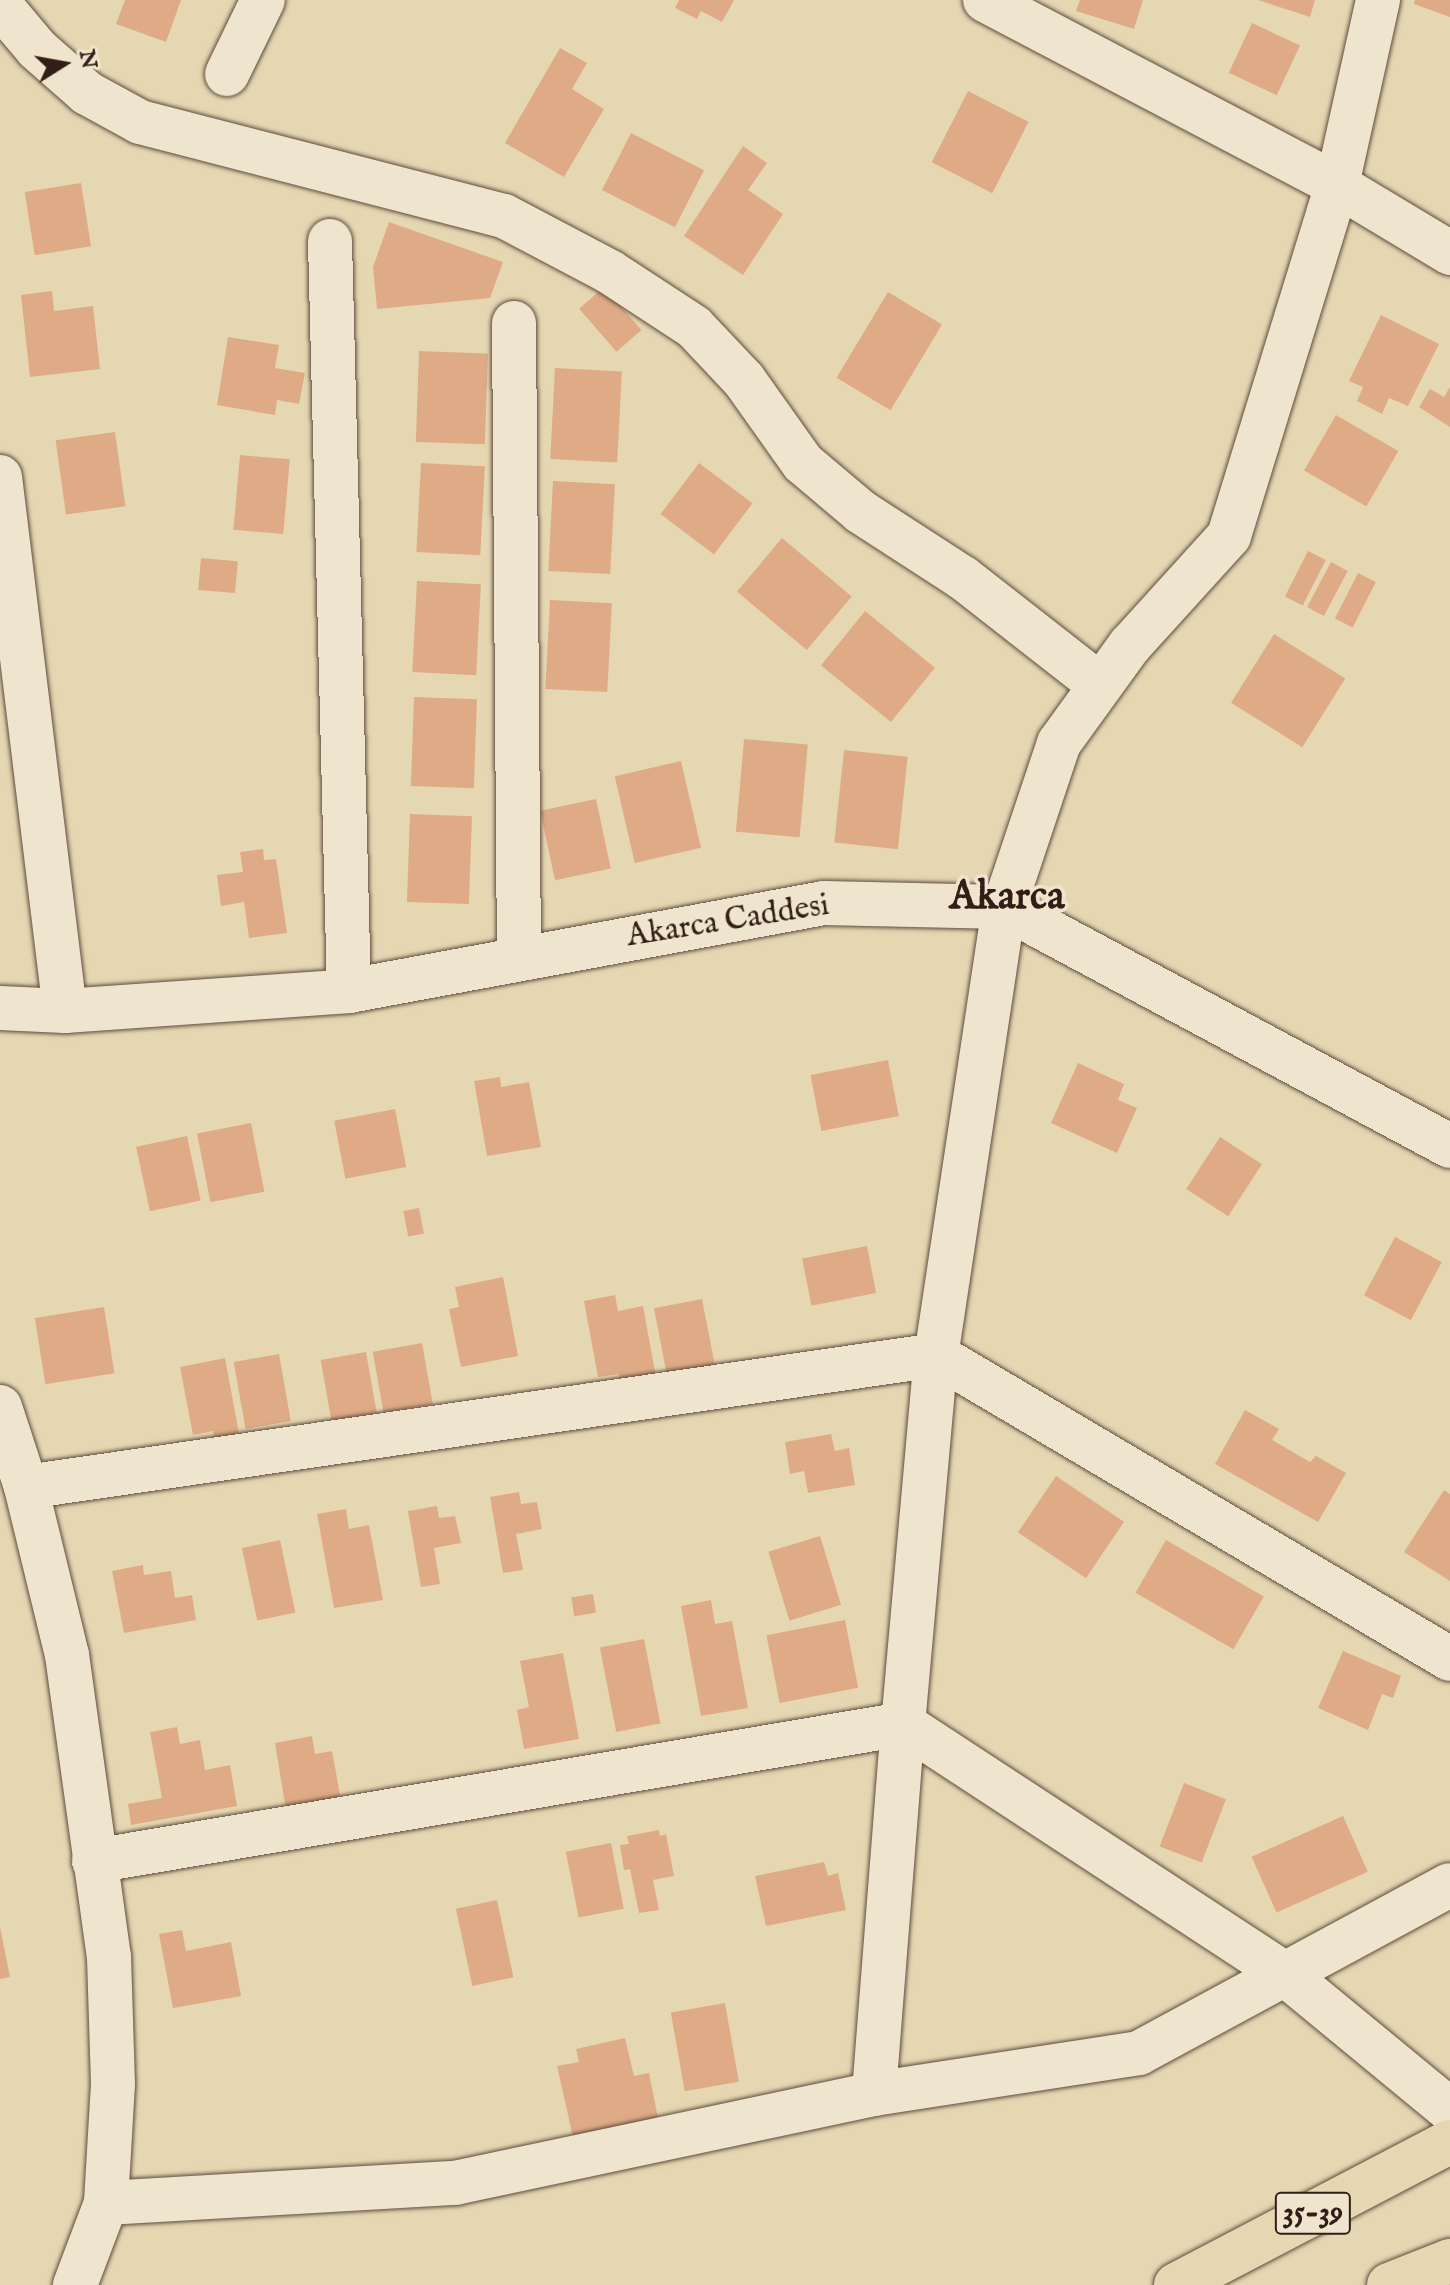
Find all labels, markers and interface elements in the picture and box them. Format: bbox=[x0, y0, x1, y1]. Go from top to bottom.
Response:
north arrow bbox=[24, 24, 104, 104]
text: N bbox=[72, 47, 103, 71]
district label: Akarca bbox=[950, 874, 1064, 922]
street label: Akarca Caddesi bbox=[624, 887, 832, 957]
road number: 35-39 bbox=[1273, 2187, 1353, 2239]

